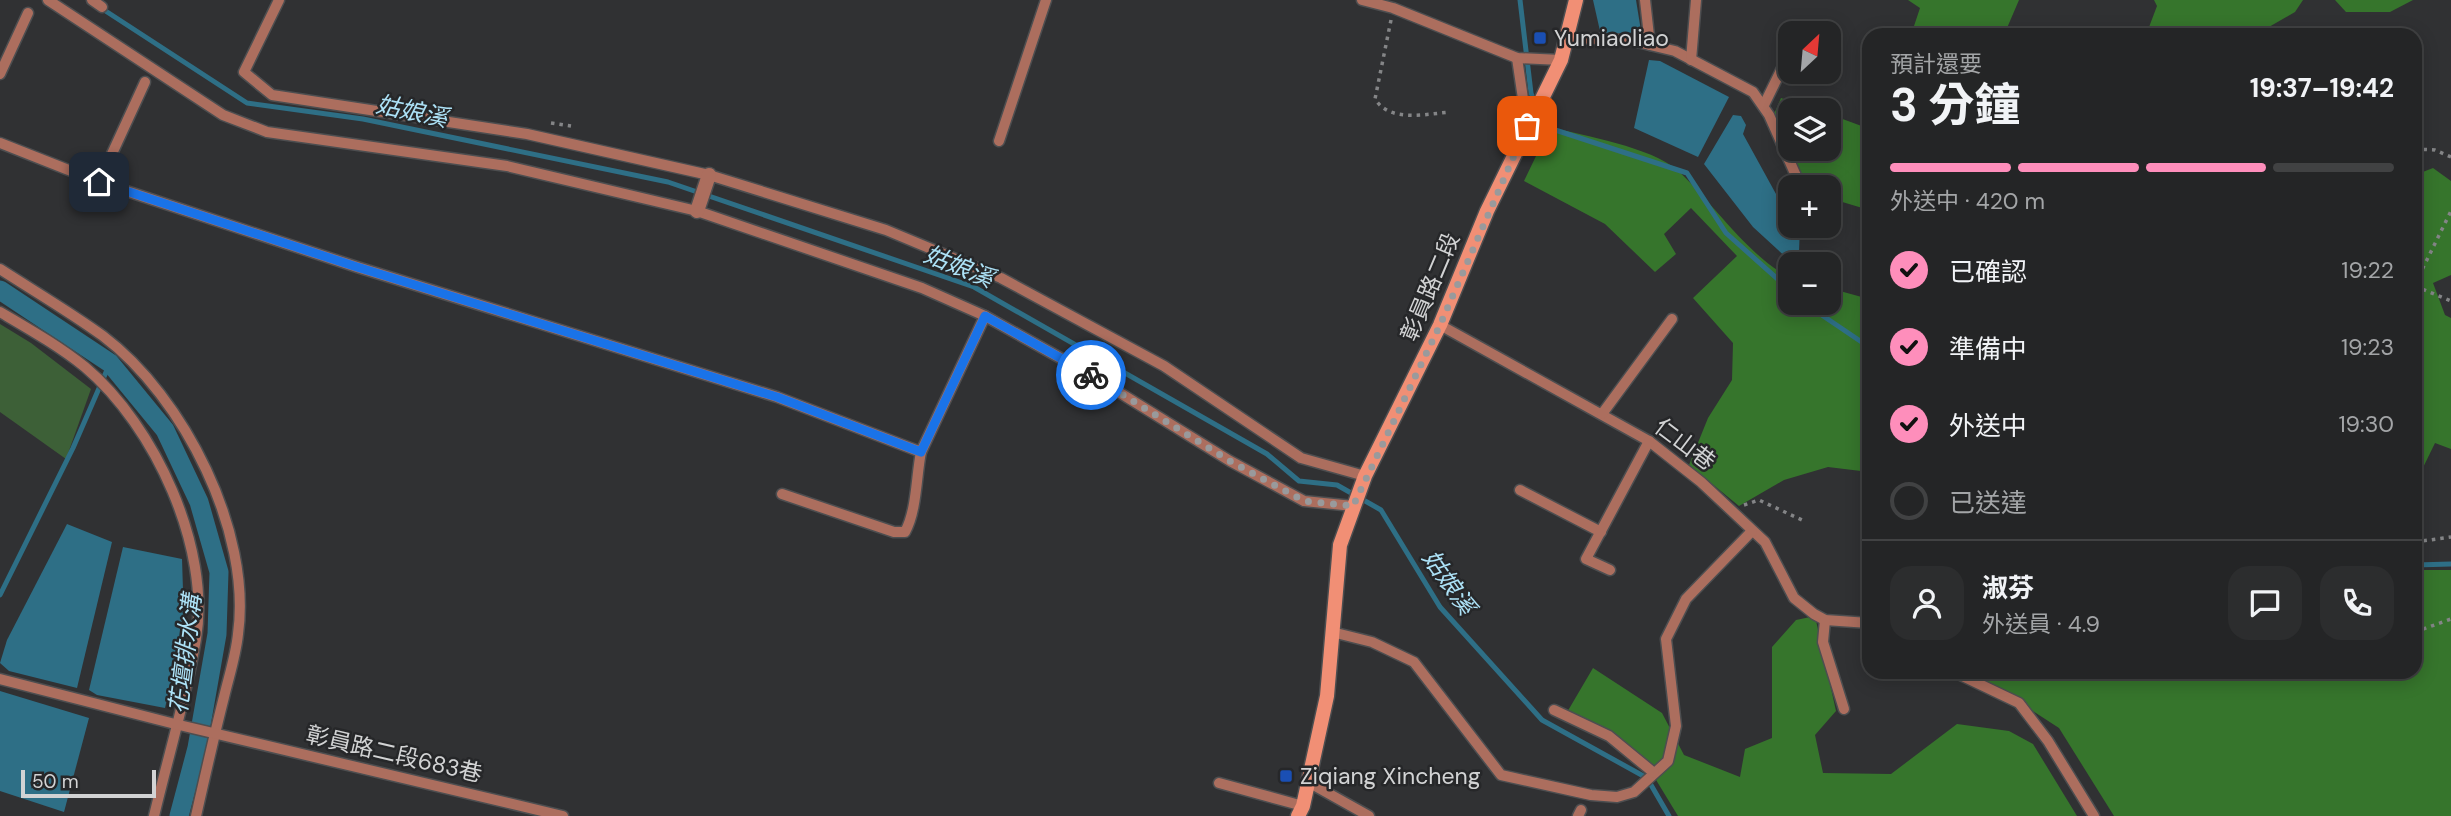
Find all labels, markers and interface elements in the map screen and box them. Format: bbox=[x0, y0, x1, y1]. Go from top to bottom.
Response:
north arrow bbox=[1778, 21, 1841, 84]
map controls bbox=[1778, 21, 1841, 315]
place label: Yumiaoliao bbox=[1554, 23, 1669, 53]
marker: Yumiaoliao bbox=[1532, 30, 1548, 46]
text: 預計還要 bbox=[1890, 49, 1982, 79]
text: 19:37–19:42 bbox=[2250, 71, 2394, 105]
text: 3 分鐘 bbox=[1890, 75, 2021, 135]
water label: 姑娘溪 bbox=[374, 88, 453, 134]
pin bbox=[1497, 96, 1557, 156]
button: layers bbox=[1778, 98, 1841, 161]
icon: bag bbox=[1508, 107, 1546, 145]
pin bbox=[69, 152, 129, 212]
icon: home bbox=[80, 163, 118, 201]
button: + bbox=[1778, 175, 1841, 238]
text: 外送中 · 420 m bbox=[1890, 186, 2045, 216]
street label: 彰員路二段 bbox=[1394, 228, 1466, 346]
water label: 姑娘溪 bbox=[920, 238, 1001, 295]
icon: check bbox=[1890, 251, 1928, 289]
button: − bbox=[1778, 252, 1841, 315]
text: 已確認 bbox=[1949, 255, 2027, 289]
text: 19:22 bbox=[2341, 255, 2394, 285]
icon: check bbox=[1890, 328, 1928, 366]
text: 準備中 bbox=[1949, 332, 2027, 366]
text: 19:23 bbox=[2341, 332, 2394, 362]
courier bbox=[1056, 340, 1126, 410]
icon: bike bbox=[1072, 356, 1110, 394]
icon: check bbox=[1890, 405, 1928, 443]
text: 外送中 bbox=[1949, 409, 2027, 443]
text: 19:30 bbox=[2338, 409, 2394, 439]
street label: 仁山巷 bbox=[1648, 411, 1722, 477]
text: 已送達 bbox=[1949, 486, 2027, 520]
water label: 姑娘溪 bbox=[1416, 544, 1484, 623]
button: person bbox=[1890, 566, 1964, 640]
button: chat bbox=[2228, 566, 2302, 640]
button: phone bbox=[2320, 566, 2394, 640]
text: 淑芬 bbox=[1982, 571, 2034, 605]
water label: 花壇排水溝 bbox=[162, 590, 208, 715]
text: 外送員 · 4.9 bbox=[1982, 609, 2100, 639]
street label: 彰員路二段683巷 bbox=[303, 719, 485, 789]
place label: Ziqiang Xincheng bbox=[1300, 761, 1481, 791]
scale bar bbox=[21, 767, 156, 799]
marker: Ziqiang Xincheng bbox=[1278, 768, 1294, 784]
text: 50 m bbox=[32, 769, 79, 794]

